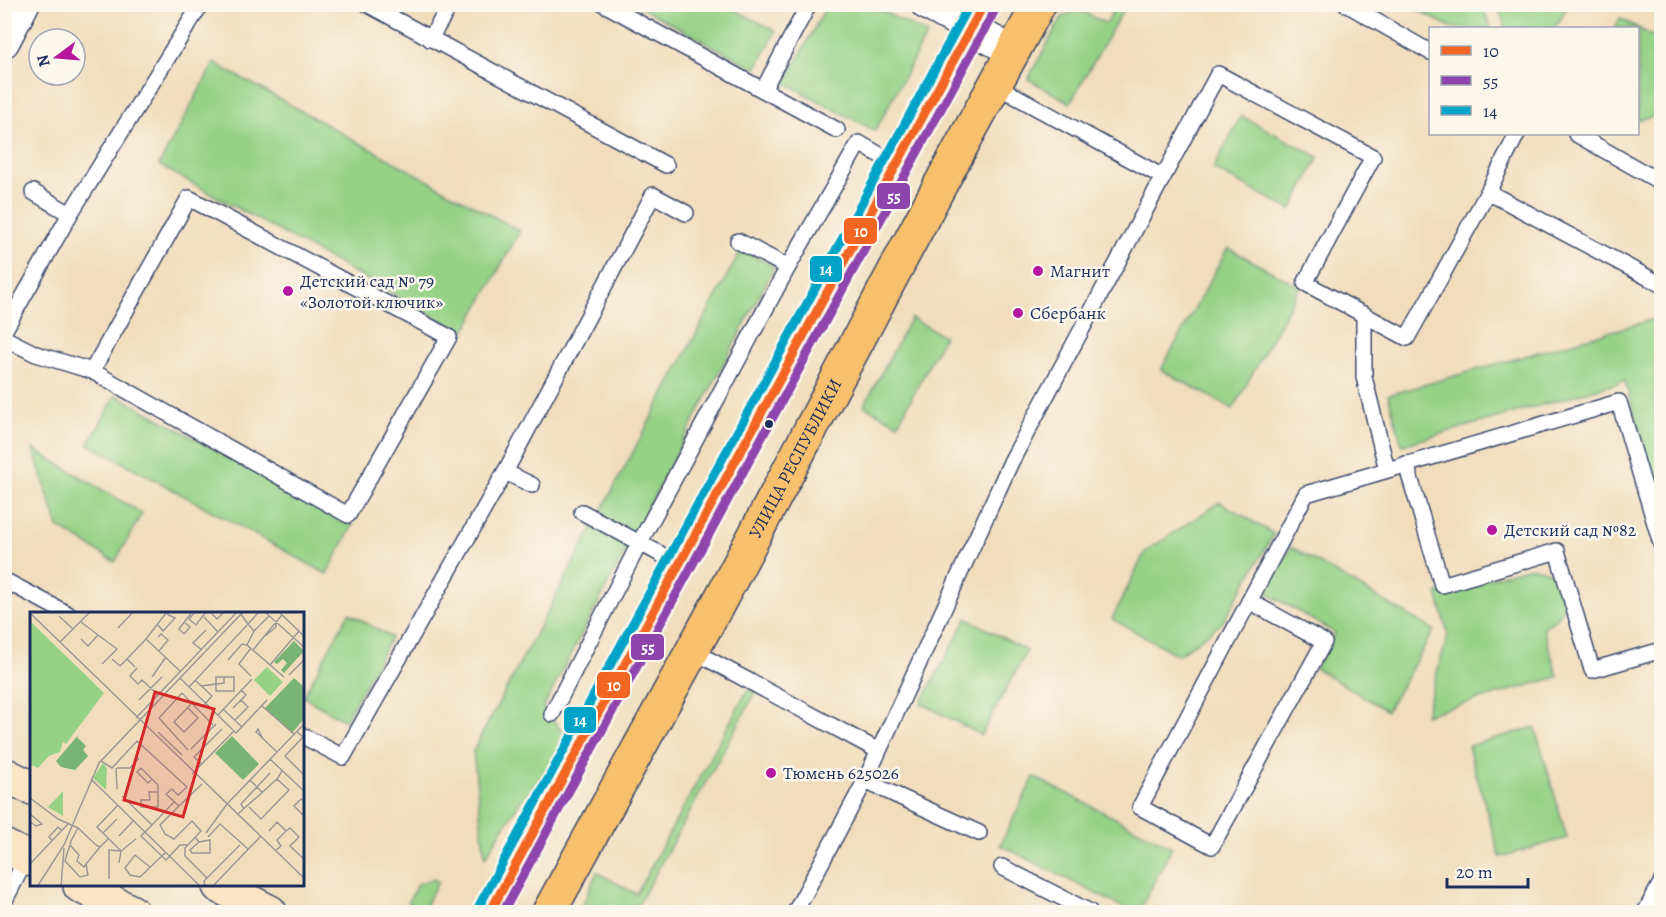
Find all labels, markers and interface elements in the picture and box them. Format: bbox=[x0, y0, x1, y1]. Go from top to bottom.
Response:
north arrow bbox=[27, 27, 87, 87]
legend bbox=[1429, 27, 1639, 135]
text: 10 bbox=[1483, 39, 1499, 63]
text: N bbox=[31, 52, 56, 69]
text: 55 bbox=[1483, 69, 1498, 93]
text: 14 bbox=[1483, 99, 1497, 123]
line badge: 55 bbox=[876, 182, 911, 210]
text: 55 bbox=[887, 186, 901, 208]
line badge: 10 bbox=[843, 217, 878, 245]
text: 10 bbox=[854, 221, 868, 243]
line badge: 14 bbox=[809, 255, 843, 283]
text: 14 bbox=[819, 259, 833, 281]
place label: Магнит bbox=[1050, 259, 1110, 283]
marker: Магнит bbox=[1031, 264, 1045, 278]
place label: Детский сад № 79 «Золотой ключик» bbox=[300, 269, 443, 314]
marker: Детский сад № 79 «Золотой ключик» bbox=[281, 284, 295, 298]
place label: Сбербанк bbox=[1030, 301, 1106, 325]
marker: Сбербанк bbox=[1011, 306, 1025, 320]
street label: УЛИЦА РЕСПУБЛИКИ bbox=[743, 374, 847, 543]
unlabelled marker bbox=[763, 418, 775, 430]
place label: Детский сад №82 bbox=[1504, 518, 1637, 542]
marker: Детский сад №82 bbox=[1485, 523, 1499, 537]
inset map bbox=[30, 612, 304, 887]
line badge: 55 bbox=[630, 633, 665, 661]
text: 55 bbox=[641, 637, 655, 659]
line badge: 10 bbox=[596, 671, 631, 699]
text: 10 bbox=[607, 675, 621, 697]
line badge: 14 bbox=[563, 706, 597, 734]
text: 14 bbox=[573, 710, 587, 732]
place label: Тюмень 625026 bbox=[783, 761, 899, 785]
marker: Тюмень 625026 bbox=[764, 766, 778, 780]
scale bar bbox=[1447, 851, 1528, 889]
text: 20 m bbox=[1456, 860, 1493, 884]

